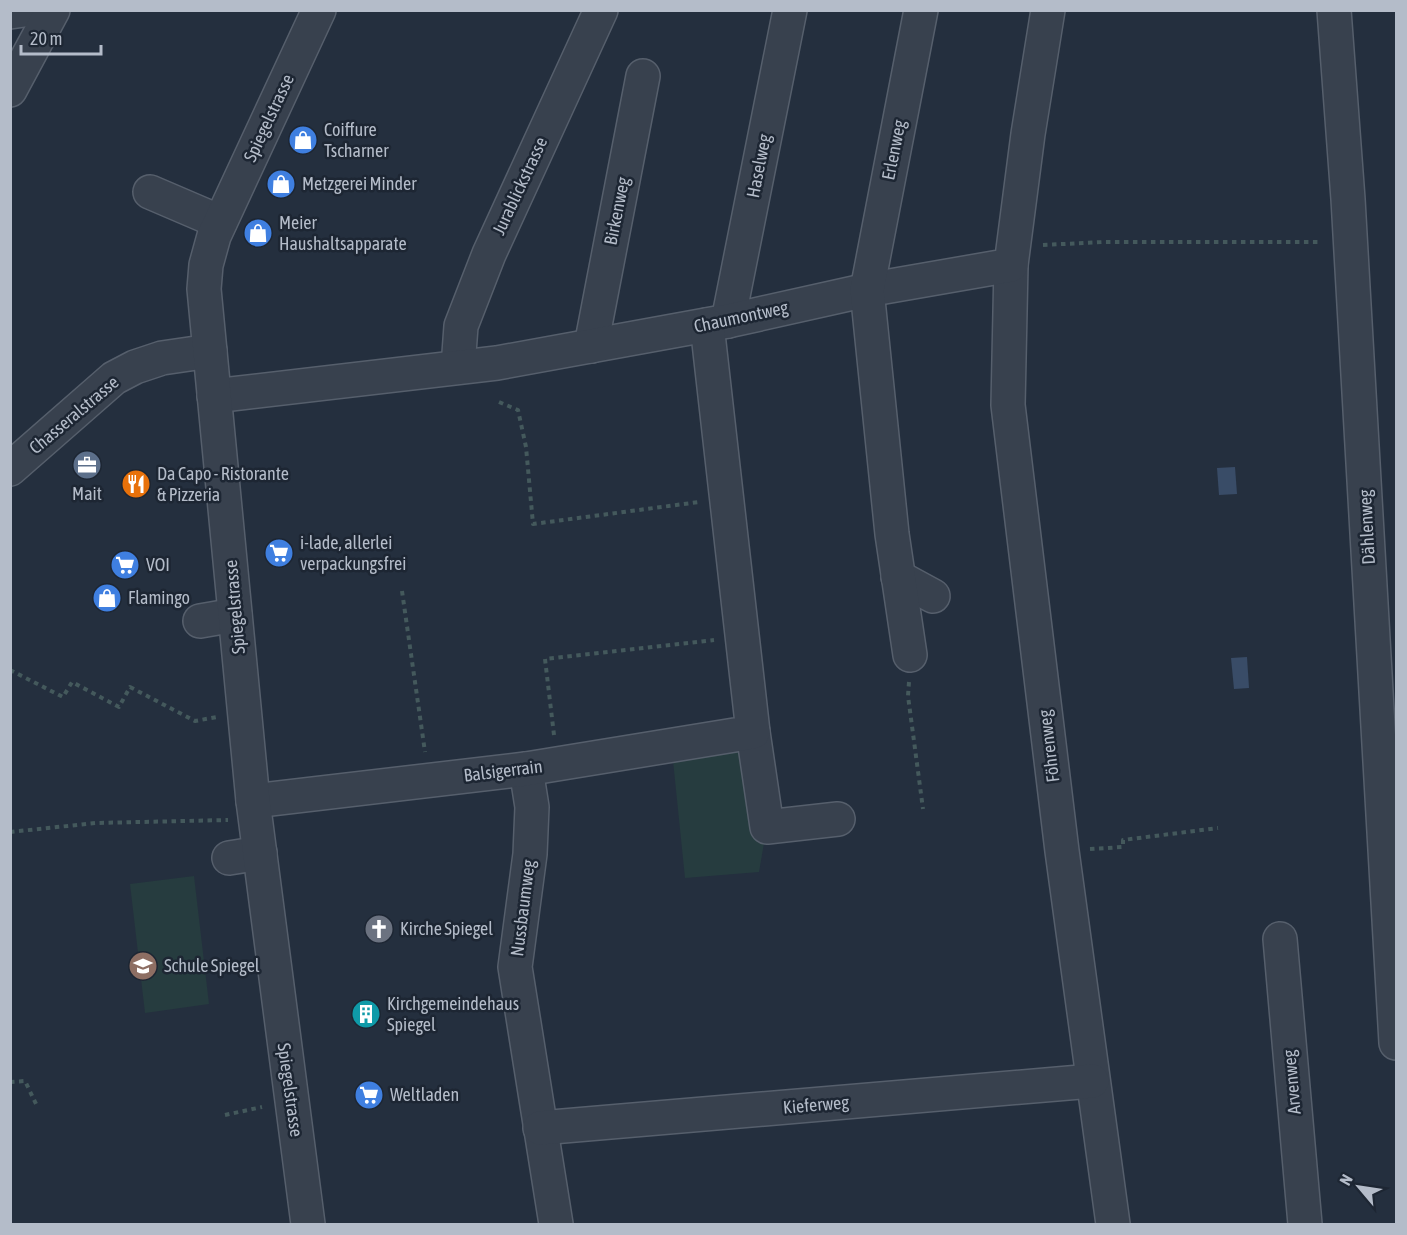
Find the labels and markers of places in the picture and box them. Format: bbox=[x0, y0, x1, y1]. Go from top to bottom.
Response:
place label: Coiffure Tscharner bbox=[324, 119, 389, 161]
shop icon: Coiffure Tscharner bbox=[287, 124, 319, 156]
shop icon: Metzgerei Minder bbox=[265, 168, 297, 200]
place label: Metzgerei Minder bbox=[302, 173, 417, 194]
place label: Meier Haushaltsapparate bbox=[279, 212, 407, 254]
shop icon: Meier Haushaltsapparate bbox=[242, 217, 274, 249]
office icon: Mait bbox=[71, 449, 103, 481]
place label: Da Capo - Ristorante & Pizzeria bbox=[157, 463, 289, 505]
restaurant icon: Da Capo - Ristorante & Pizzeria bbox=[120, 468, 152, 500]
place label: Mait bbox=[72, 483, 102, 504]
place label: i-lade, allerlei verpackungsfrei bbox=[300, 532, 406, 574]
supermarket icon: i-lade, allerlei verpackungsfrei bbox=[263, 537, 295, 569]
supermarket icon: VOI bbox=[109, 549, 141, 581]
place label: VOI bbox=[146, 554, 170, 575]
shop icon: Flamingo bbox=[91, 582, 123, 614]
place label: Flamingo bbox=[128, 587, 190, 608]
church icon: Kirche Spiegel bbox=[363, 913, 395, 945]
place label: Kirche Spiegel bbox=[400, 918, 493, 939]
school or university icon: Schule Spiegel bbox=[127, 950, 159, 982]
place label: Schule Spiegel bbox=[164, 955, 260, 976]
place label: Kirchgemeindehaus Spiegel bbox=[387, 993, 519, 1035]
building icon: Kirchgemeindehaus Spiegel bbox=[350, 998, 382, 1030]
supermarket icon: Weltladen bbox=[353, 1079, 385, 1111]
place label: Weltladen bbox=[390, 1084, 459, 1105]

